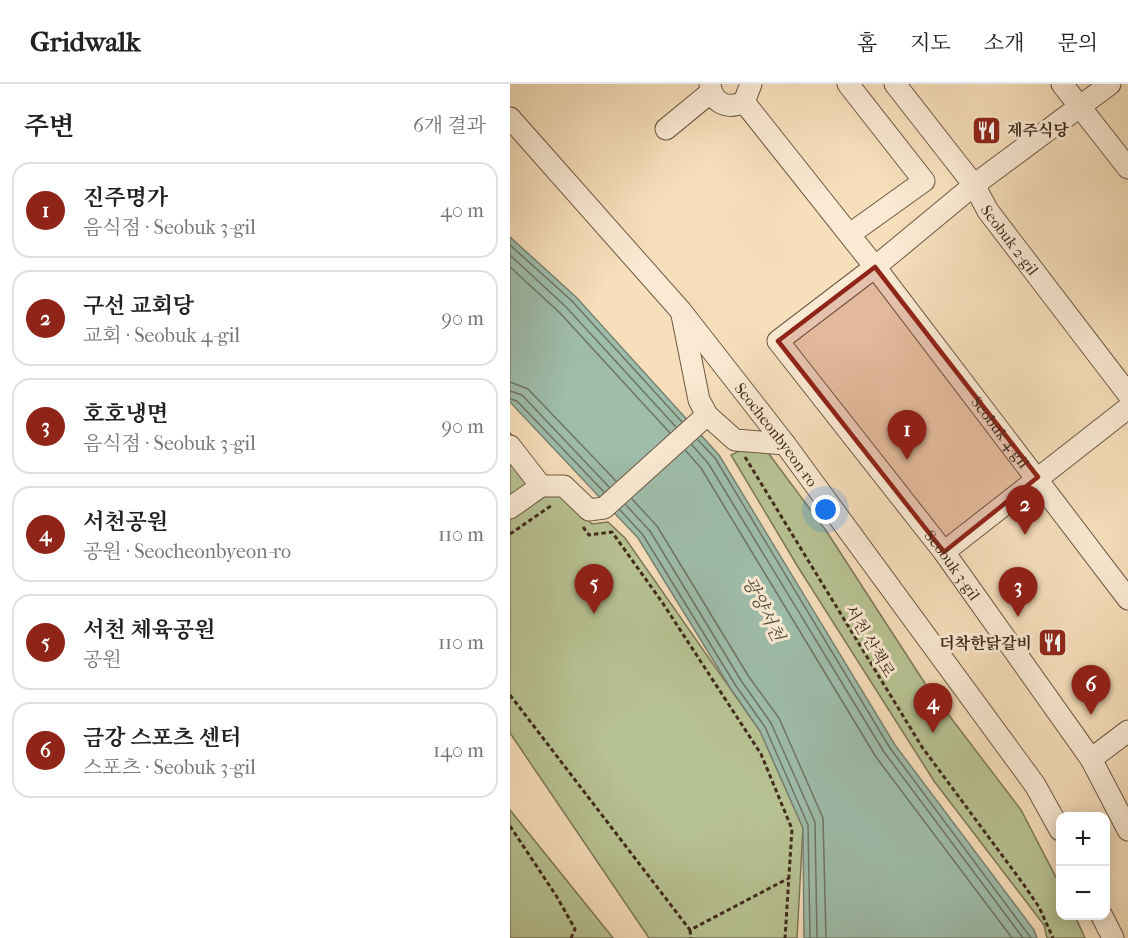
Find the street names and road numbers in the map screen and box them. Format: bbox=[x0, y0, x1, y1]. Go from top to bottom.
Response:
street label: Seobuk 2-gil bbox=[977, 202, 1043, 279]
street label: Seocheonbyeon-ro bbox=[731, 379, 822, 490]
street label: Seobuk 4-gil bbox=[967, 392, 1034, 472]
street label: Seobuk 3-gil bbox=[921, 526, 985, 604]
street label: 서천 산책로 bbox=[841, 602, 899, 681]

